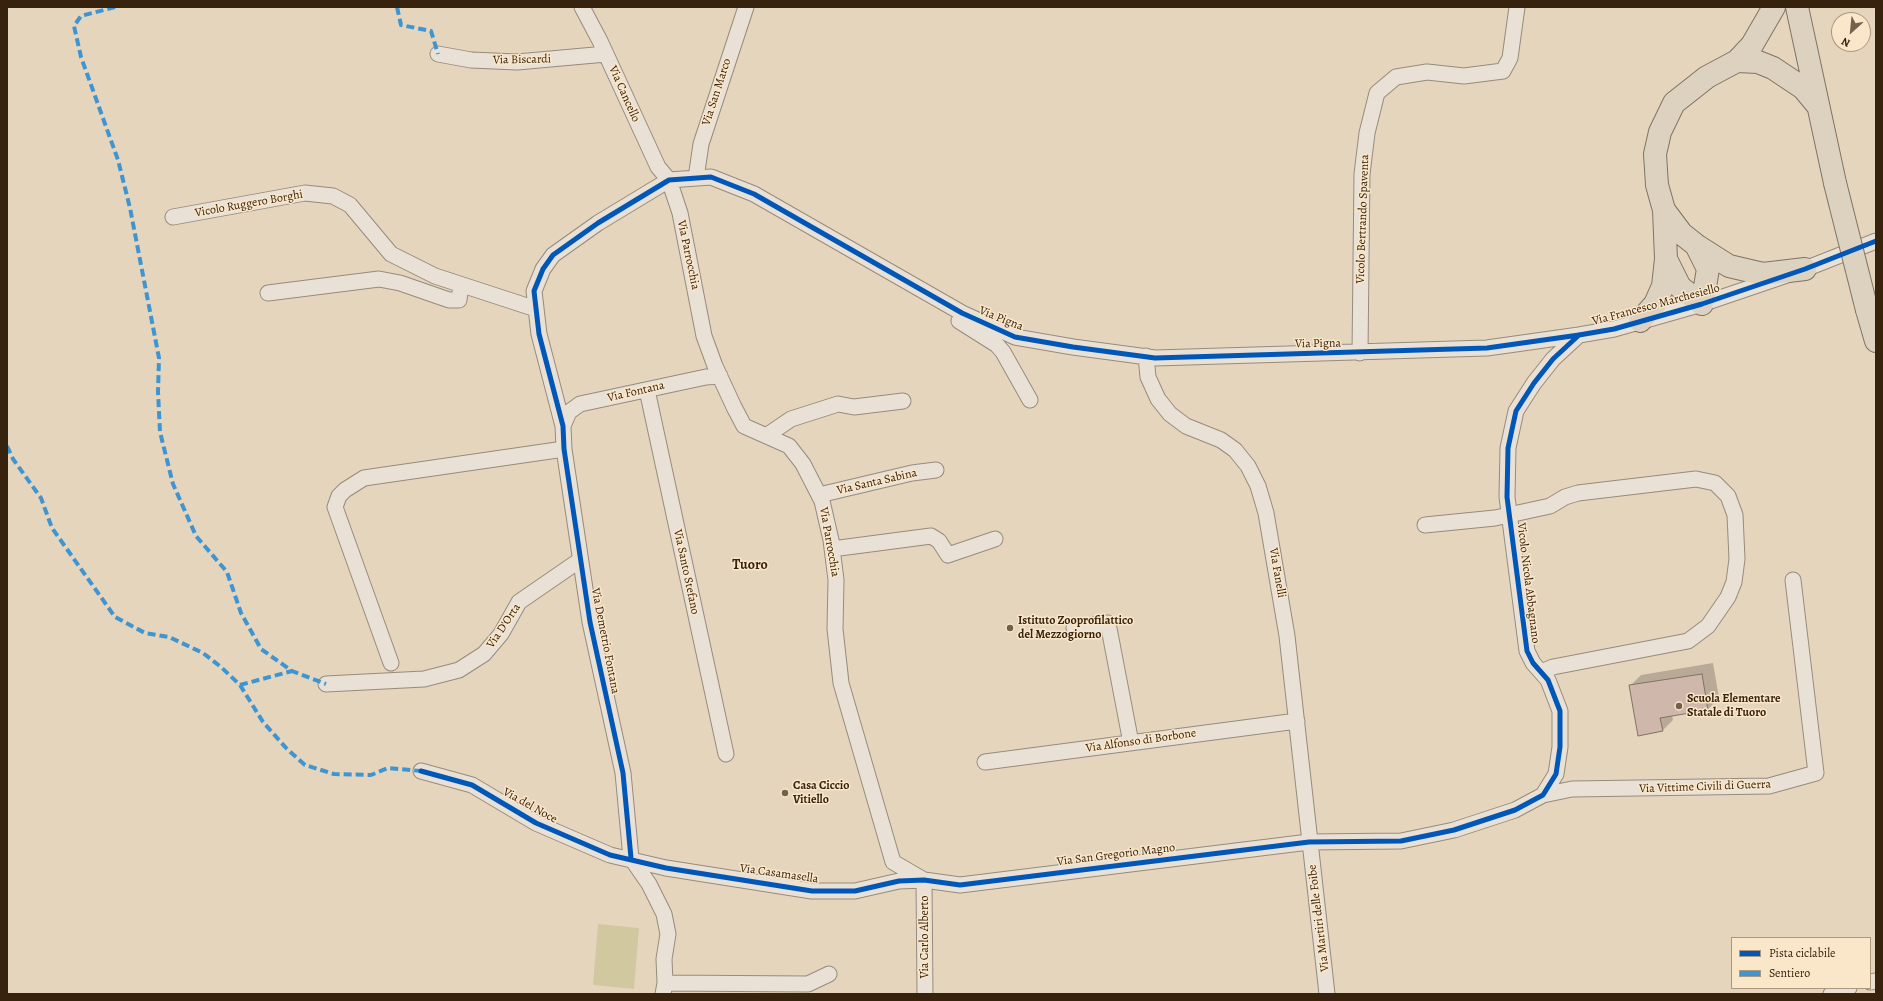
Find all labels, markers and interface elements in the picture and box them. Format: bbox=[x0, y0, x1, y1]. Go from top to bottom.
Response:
north arrow bbox=[1831, 12, 1871, 52]
text: N bbox=[1839, 34, 1853, 51]
street label: Via Biscardi bbox=[493, 52, 551, 68]
street label: Via San Marco bbox=[699, 57, 735, 127]
street label: Via Cancello bbox=[605, 64, 643, 124]
street label: Vicolo Bertrando Spaventa bbox=[1354, 154, 1372, 284]
street label: Vicolo Ruggero Borghi bbox=[194, 187, 304, 221]
street label: Via Parrocchia bbox=[674, 219, 702, 291]
street label: Via Francesco Marchesiello bbox=[1591, 281, 1721, 329]
street label: Via Pigna bbox=[977, 304, 1025, 334]
street label: Via Pigna bbox=[1295, 336, 1341, 352]
street label: Via Fontana bbox=[606, 378, 666, 406]
street label: Via Santa Sabina bbox=[836, 466, 918, 498]
street label: Via Parrocchia bbox=[816, 506, 842, 578]
street label: Vicolo Nicola Abbagnano bbox=[1513, 522, 1543, 644]
street label: Via Santo Stefano bbox=[670, 528, 702, 616]
street label: Via Fanelli bbox=[1266, 547, 1288, 599]
district label: Tuoro bbox=[732, 558, 768, 574]
street label: Via Demetrio Fontana bbox=[588, 587, 622, 695]
street label: Via D'Orta bbox=[484, 601, 524, 651]
place label: Istituto Zooprofilattico del Mezzogiorno bbox=[1018, 614, 1133, 642]
marker: Istituto Zooprofilattico del Mezzogiorno bbox=[1005, 623, 1015, 633]
place label: Scuola Elementare Statale di Tuoro bbox=[1687, 692, 1781, 720]
marker: Scuola Elementare Statale di Tuoro bbox=[1674, 701, 1684, 711]
street label: Via Alfonso di Borbone bbox=[1085, 726, 1197, 756]
street label: Via Vittime Civili di Guerra bbox=[1639, 778, 1771, 796]
place label: Casa Ciccio Vitiello bbox=[793, 779, 850, 807]
street label: Via del Noce bbox=[500, 785, 560, 827]
marker: Casa Ciccio Vitiello bbox=[780, 788, 790, 798]
street label: Via San Gregorio Magno bbox=[1056, 841, 1176, 869]
street label: Via Casamasella bbox=[739, 861, 819, 887]
street label: Via Martiri delle Foibe bbox=[1305, 864, 1333, 972]
street label: Via Carlo Alberto bbox=[918, 896, 932, 978]
legend bbox=[1731, 937, 1871, 989]
text: Pista ciclabile bbox=[1769, 945, 1836, 961]
text: Sentiero bbox=[1769, 965, 1810, 981]

